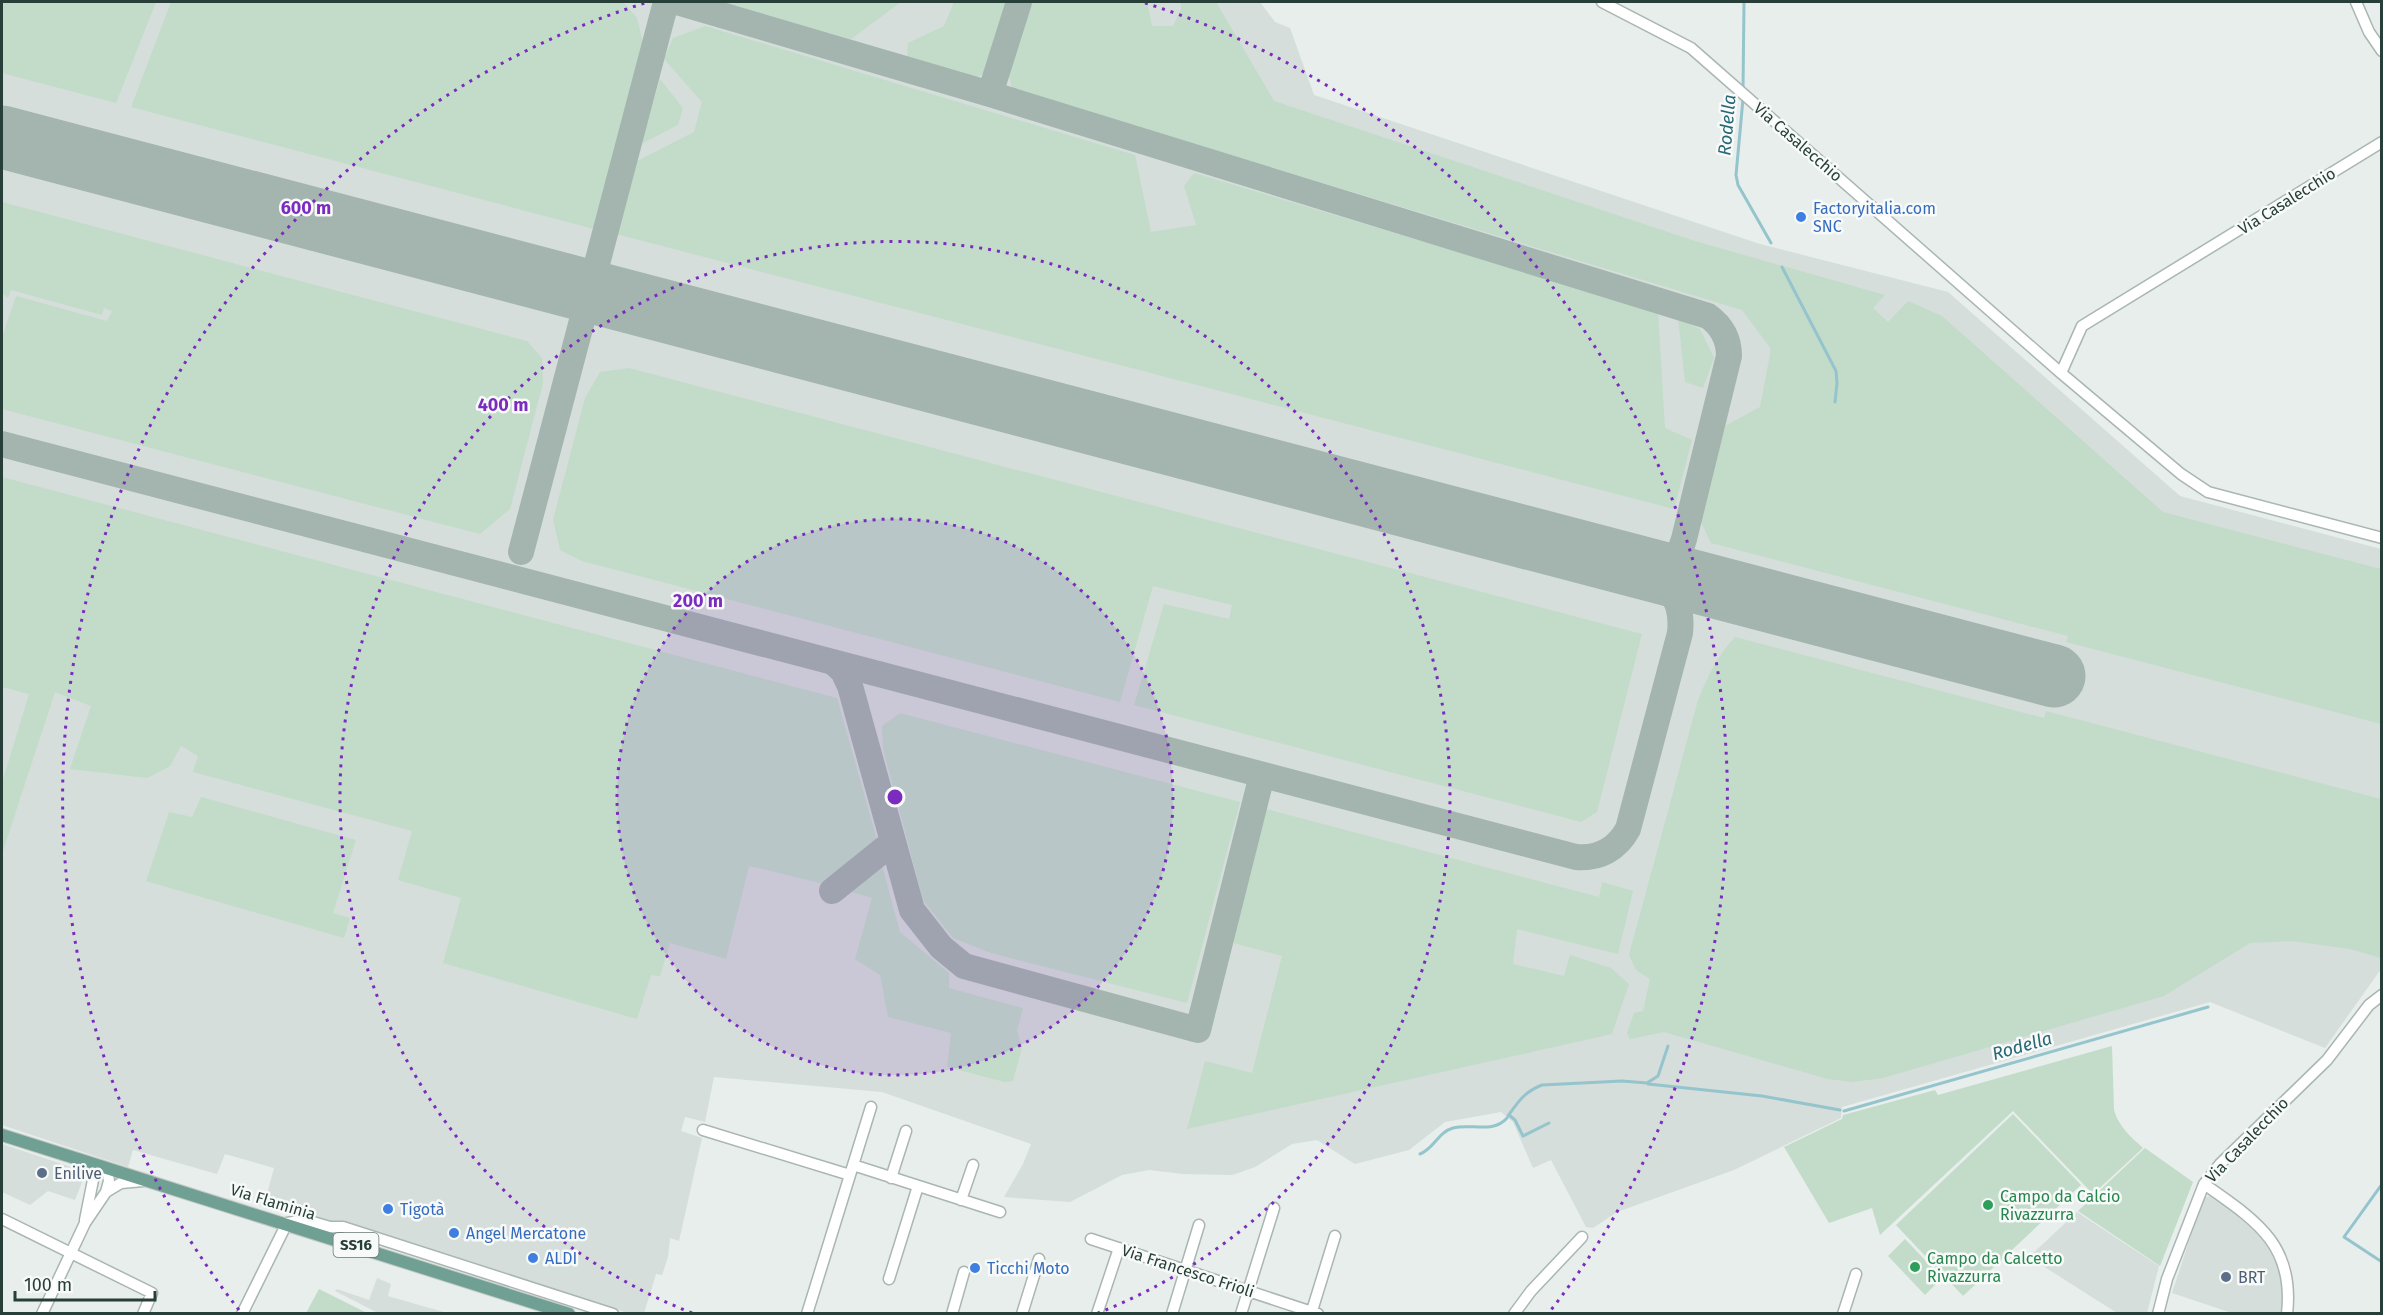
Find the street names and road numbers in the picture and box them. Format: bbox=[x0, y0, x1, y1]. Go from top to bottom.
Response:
street label: Via Casalecchio bbox=[1750, 98, 1846, 186]
street label: Via Casalecchio bbox=[2235, 164, 2339, 238]
street label: Via Casalecchio bbox=[2202, 1093, 2292, 1187]
street label: Via Flaminia bbox=[228, 1180, 318, 1224]
road number: SS16 bbox=[334, 1233, 378, 1257]
street label: Via Francesco Frioli bbox=[1119, 1241, 1257, 1301]

